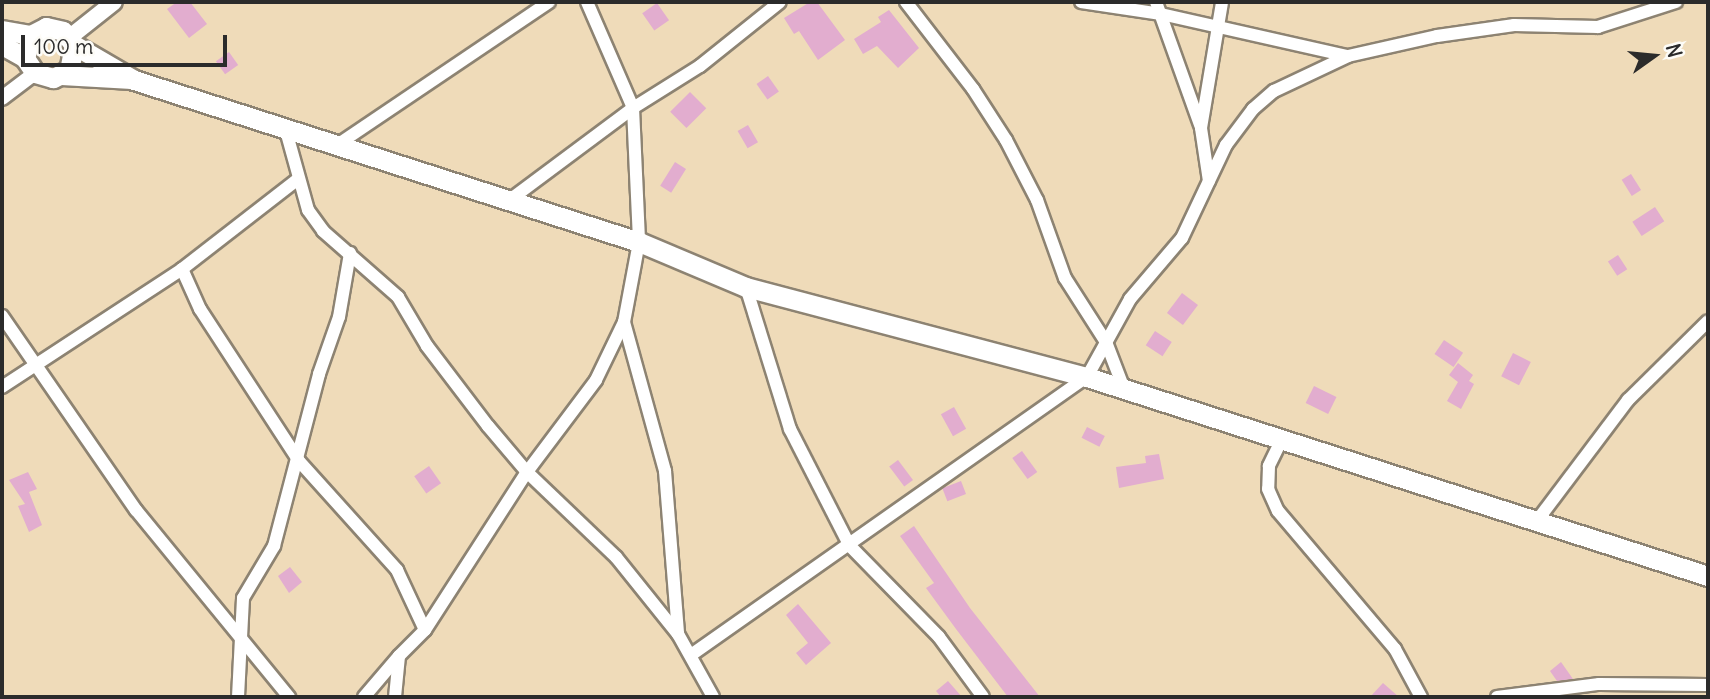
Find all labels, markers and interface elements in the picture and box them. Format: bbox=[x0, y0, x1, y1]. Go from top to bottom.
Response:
scale bar bbox=[24, 21, 231, 65]
north arrow bbox=[1619, 21, 1689, 91]
text: 100 m bbox=[34, 33, 93, 60]
text: N bbox=[1661, 41, 1688, 60]

